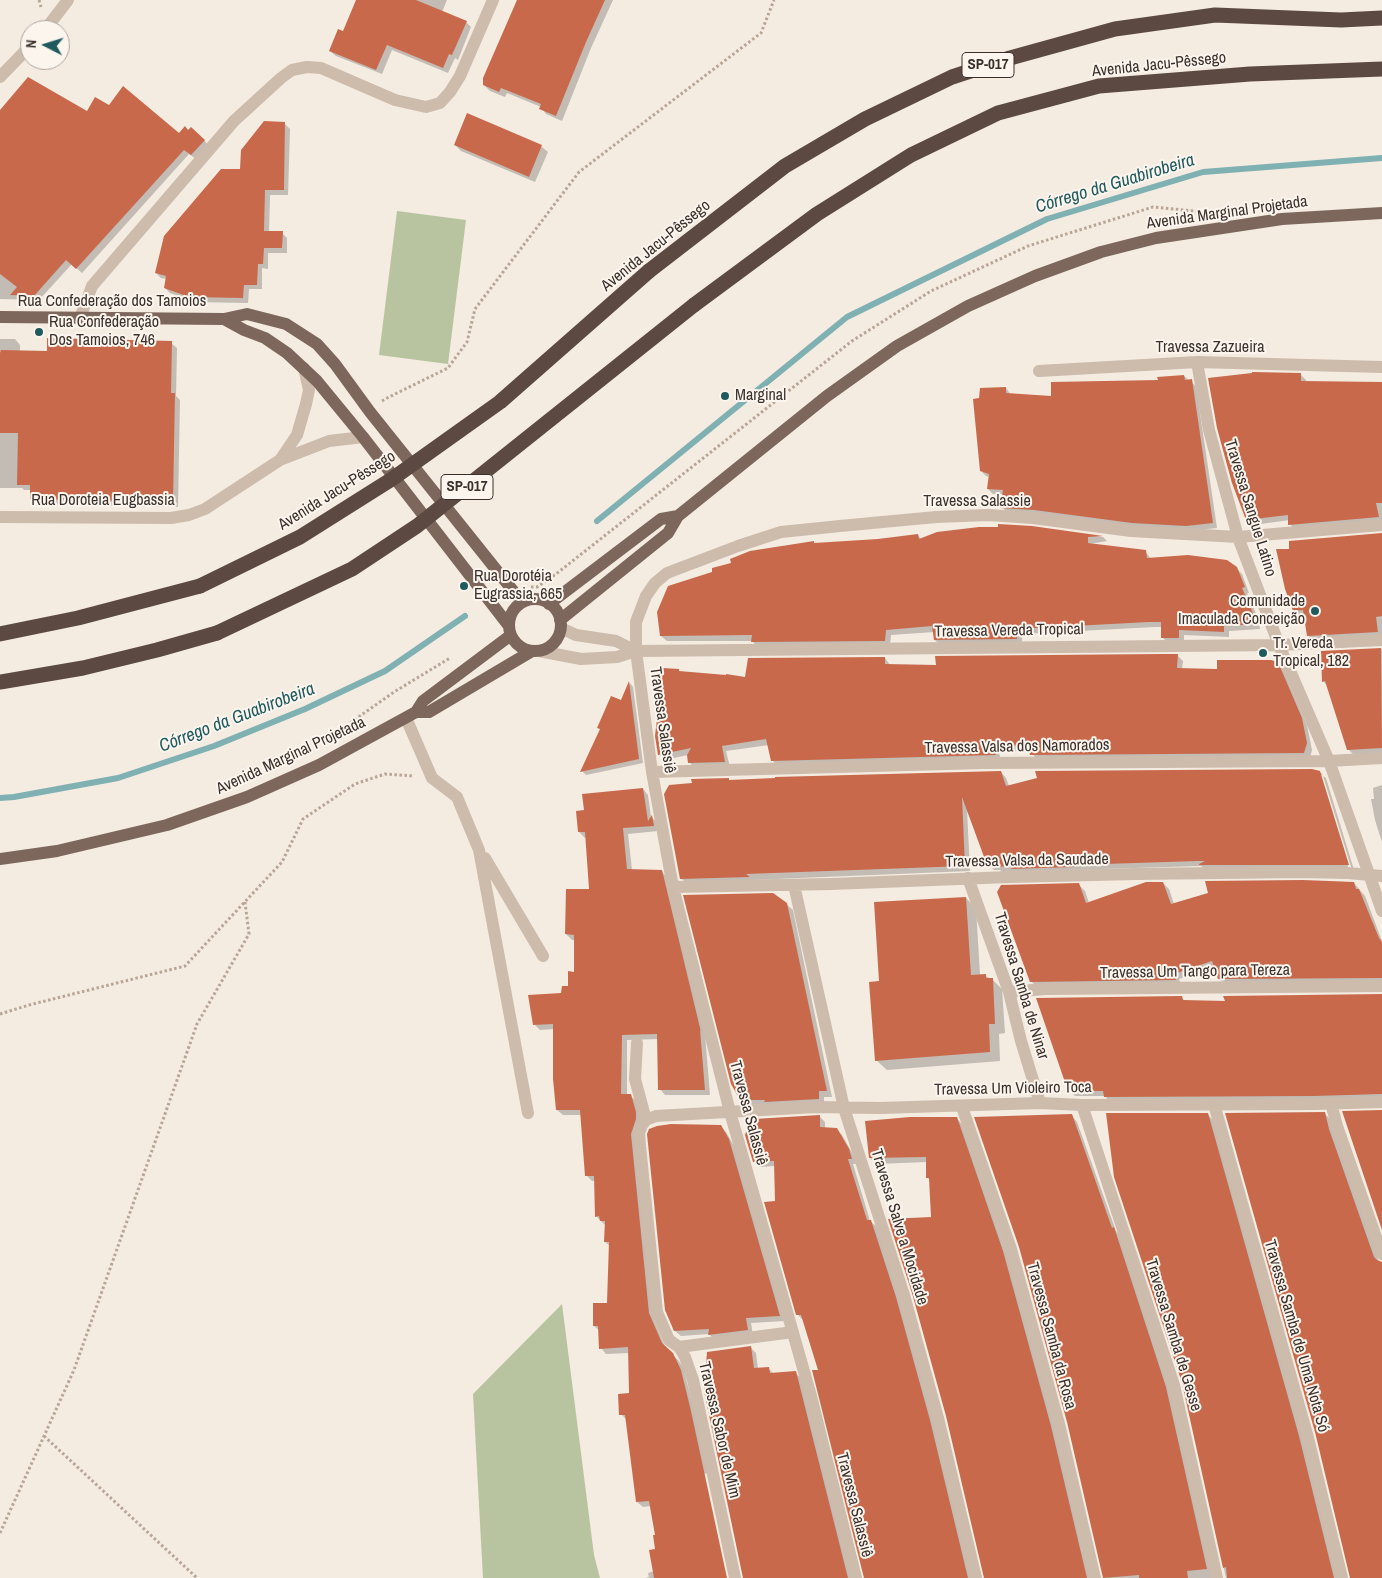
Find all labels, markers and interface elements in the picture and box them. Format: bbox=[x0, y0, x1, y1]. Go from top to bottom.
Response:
north arrow bbox=[20, 20, 70, 70]
text: N bbox=[22, 39, 40, 49]
street label: Avenida Jacu-Pêssego bbox=[1091, 48, 1227, 82]
road number: SP-017 bbox=[962, 52, 1014, 78]
water label: Córrego da Guabirobeira bbox=[1033, 150, 1197, 218]
street label: Avenida Marginal Projetada bbox=[1145, 192, 1309, 234]
street label: Avenida Jacu-Pêssego bbox=[598, 196, 714, 296]
street label: Rua Confederação dos Tamoios bbox=[18, 292, 206, 312]
place label: Rua Confederação Dos Tamoios, 746 bbox=[49, 313, 159, 351]
marker: Rua Confederação Dos Tamoios, 746 bbox=[33, 326, 45, 338]
street label: Travessa Zazueira bbox=[1156, 338, 1264, 358]
place label: Marginal bbox=[735, 386, 786, 406]
marker: Marginal bbox=[719, 390, 731, 402]
street label: Travessa Sangue Latino bbox=[1220, 437, 1280, 579]
street label: Avenida Jacu-Pêssego bbox=[275, 447, 399, 535]
road number: SP-017 bbox=[441, 474, 493, 500]
street label: Rua Doroteia Eugbassia bbox=[31, 491, 175, 511]
street label: Travessa Salassie bbox=[923, 492, 1031, 512]
place label: Rua Dorotéia Eugrassia, 665 bbox=[474, 567, 562, 605]
marker: Rua Dorotéia Eugrassia, 665 bbox=[458, 580, 470, 592]
place label: Comunidade Imaculada Conceição bbox=[1178, 592, 1305, 630]
marker: Comunidade Imaculada Conceição bbox=[1309, 605, 1321, 617]
street label: Travessa Vereda Tropical bbox=[934, 620, 1084, 642]
place label: Tr. Vereda Tropical, 182 bbox=[1273, 634, 1349, 672]
marker: Tr. Vereda Tropical, 182 bbox=[1257, 647, 1269, 659]
street label: Travessa Salassiê bbox=[645, 665, 679, 775]
water label: Córrego da Guabirobeira bbox=[156, 678, 318, 758]
street label: Avenida Marginal Projetada bbox=[213, 713, 369, 799]
street label: Travessa Valsa dos Namorados bbox=[924, 736, 1110, 758]
street label: Travessa Valsa da Saudade bbox=[945, 850, 1109, 872]
street label: Travessa Samba de Ninar bbox=[990, 910, 1052, 1062]
street label: Travessa Um Tango para Tereza bbox=[1100, 961, 1290, 983]
street label: Travessa Salassiê bbox=[725, 1059, 771, 1167]
street label: Travessa Um Violeiro Toca bbox=[934, 1078, 1092, 1100]
street label: Travessa Salve a Mocidade bbox=[866, 1147, 932, 1307]
street label: Travessa Samba de Uma Nota Só bbox=[1259, 1238, 1333, 1434]
street label: Travessa Samba de Gesse bbox=[1141, 1256, 1205, 1414]
street label: Travessa Samba da Rosa bbox=[1022, 1260, 1080, 1412]
street label: Travessa Sabor de Mim bbox=[694, 1360, 744, 1500]
street label: Travessa Salassiê bbox=[832, 1451, 876, 1559]

